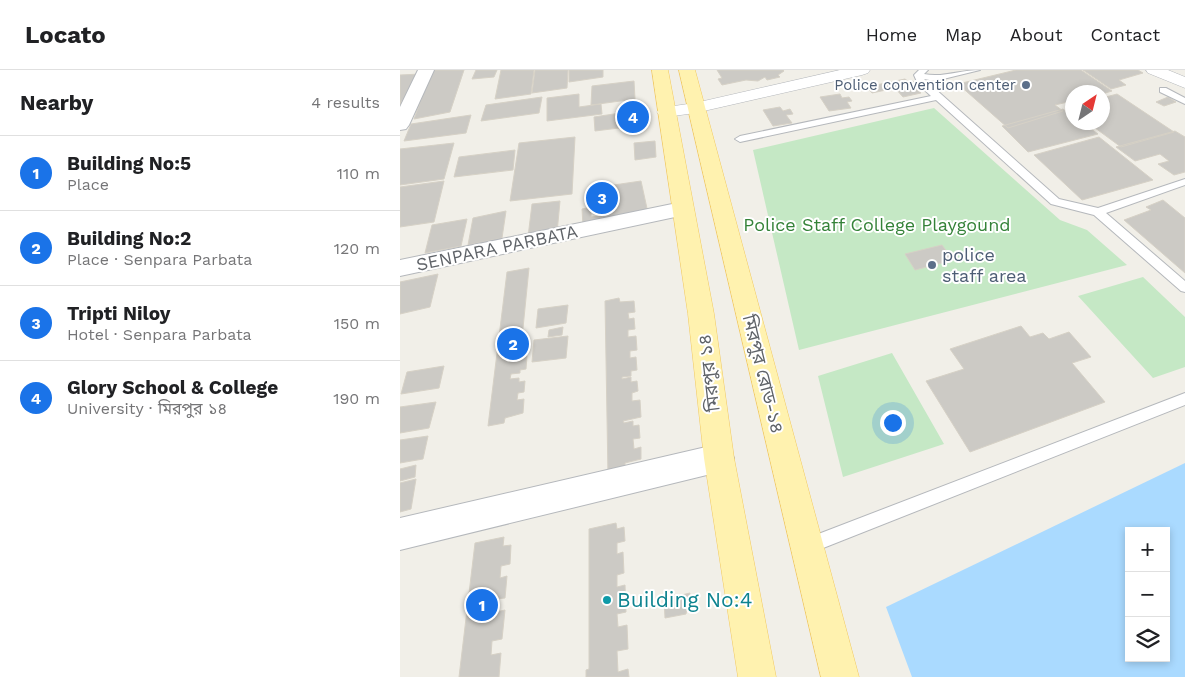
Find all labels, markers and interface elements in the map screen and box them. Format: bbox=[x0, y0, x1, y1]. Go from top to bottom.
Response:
text: Locato bbox=[25, 21, 106, 49]
text: Home bbox=[866, 24, 917, 45]
text: Map bbox=[945, 24, 982, 45]
text: About bbox=[1010, 24, 1062, 45]
text: Contact bbox=[1090, 24, 1160, 45]
place label: Police convention center bbox=[834, 76, 1016, 94]
marker: Police convention center bbox=[1020, 79, 1032, 91]
north arrow bbox=[1065, 85, 1110, 130]
text: Nearby bbox=[20, 90, 93, 115]
text: 4 results bbox=[311, 93, 380, 112]
pin: 4 bbox=[617, 98, 649, 136]
text: Building No:5 bbox=[67, 152, 191, 175]
text: 1 bbox=[33, 164, 39, 183]
text: 110 m bbox=[337, 164, 380, 183]
text: Place bbox=[67, 175, 109, 194]
pin: 3 bbox=[586, 179, 618, 217]
park label: Police Staff College Playgound bbox=[743, 214, 1011, 235]
street label: SENPARA PARBATA bbox=[414, 220, 580, 275]
text: Building No:2 bbox=[67, 227, 191, 250]
text: 2 bbox=[31, 239, 41, 258]
text: 120 m bbox=[334, 239, 380, 258]
place label: police staff area bbox=[942, 244, 1027, 286]
text: Place · Senpara Parbata bbox=[67, 250, 252, 269]
marker: police staff area bbox=[926, 259, 938, 271]
text: Tripti Niloy bbox=[67, 302, 170, 325]
street label: মিরপুর রোড-১৪ bbox=[737, 311, 788, 436]
text: 3 bbox=[31, 314, 41, 333]
text: 150 m bbox=[334, 314, 380, 333]
text: Hotel · Senpara Parbata bbox=[67, 325, 252, 344]
pin: 2 bbox=[497, 325, 529, 363]
street label: মিরপুর ১৪ bbox=[693, 333, 725, 414]
text: Glory School & College bbox=[67, 376, 278, 399]
text: 4 bbox=[31, 389, 41, 408]
text: 190 m bbox=[333, 389, 380, 408]
text: University · মিরপুর ১৪ bbox=[67, 399, 227, 418]
your location bbox=[880, 410, 906, 436]
map controls bbox=[1125, 527, 1170, 662]
button: + bbox=[1125, 527, 1170, 572]
button: − bbox=[1125, 572, 1170, 617]
pin: 1 bbox=[466, 586, 498, 624]
place label: Building No:4 bbox=[617, 587, 753, 612]
marker: Building No:4 bbox=[601, 594, 613, 606]
button: layers bbox=[1125, 617, 1170, 662]

